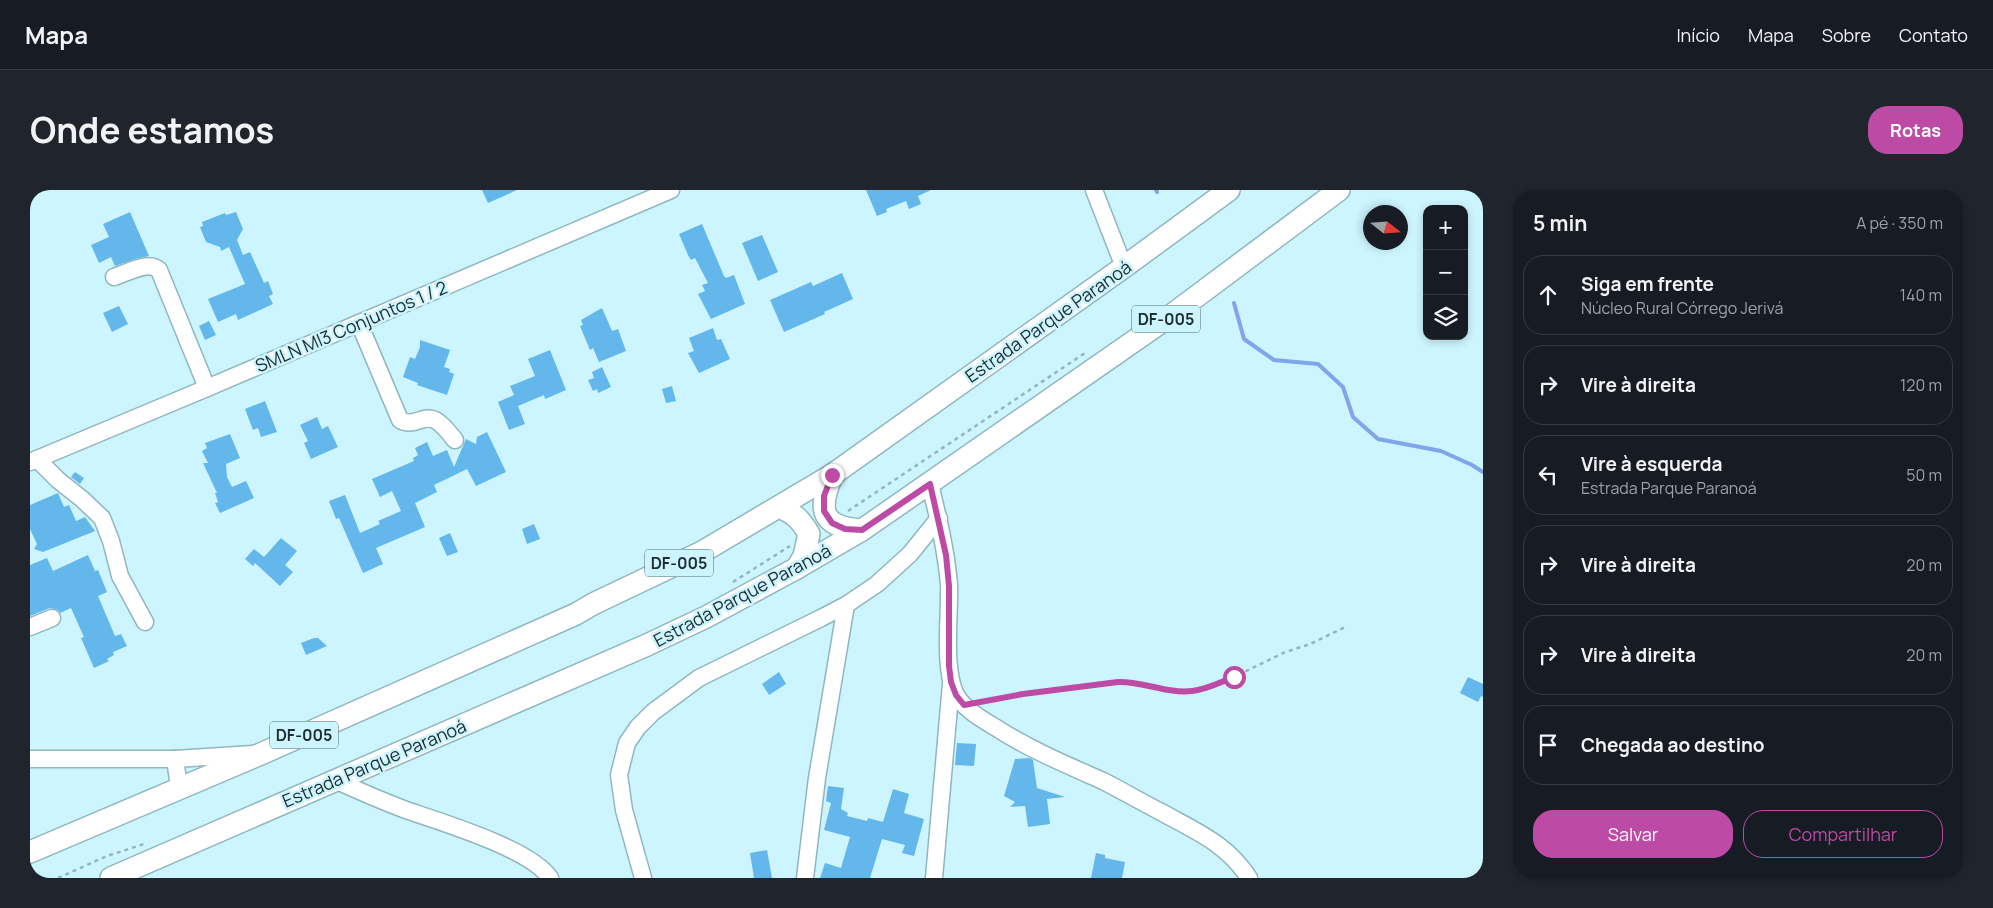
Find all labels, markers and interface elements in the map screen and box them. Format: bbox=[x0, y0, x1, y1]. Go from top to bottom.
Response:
text: Mapa bbox=[25, 18, 88, 51]
text: Início bbox=[1676, 23, 1720, 47]
text: Mapa bbox=[1748, 23, 1794, 47]
text: Sobre bbox=[1822, 23, 1871, 47]
text: Contato bbox=[1899, 23, 1968, 47]
text: Onde estamos bbox=[30, 106, 274, 154]
button: Rotas bbox=[1868, 106, 1963, 154]
north arrow bbox=[1363, 205, 1408, 250]
map controls bbox=[1423, 205, 1468, 340]
button: + bbox=[1423, 205, 1468, 250]
text: 5 min bbox=[1533, 209, 1587, 237]
text: A pé · 350 m bbox=[1856, 212, 1943, 234]
button: − bbox=[1423, 250, 1468, 295]
street label: Estrada Parque Paranoá bbox=[960, 255, 1136, 387]
text: Siga em frente bbox=[1581, 271, 1714, 297]
street label: SMLN MI3 Conjuntos 1 / 2 bbox=[251, 275, 451, 377]
icon: ahead bbox=[1534, 281, 1562, 309]
text: 140 m bbox=[1900, 284, 1942, 306]
button: layers bbox=[1423, 295, 1468, 340]
text: Núcleo Rural Córrego Jerivá bbox=[1581, 297, 1783, 319]
road number: DF-005 bbox=[1132, 306, 1200, 332]
icon: right bbox=[1534, 371, 1562, 399]
text: Vire à direita bbox=[1581, 372, 1696, 398]
text: 120 m bbox=[1900, 374, 1942, 396]
text: Vire à esquerda bbox=[1581, 451, 1722, 477]
icon: left bbox=[1534, 461, 1562, 489]
route end bbox=[821, 464, 844, 487]
text: 50 m bbox=[1906, 464, 1942, 486]
text: Estrada Parque Paranoá bbox=[1581, 477, 1757, 499]
street label: Estrada Parque Paranoá bbox=[649, 538, 835, 652]
road number: DF-005 bbox=[645, 549, 713, 576]
icon: right bbox=[1534, 551, 1562, 579]
text: Vire à direita bbox=[1581, 552, 1696, 578]
text: 20 m bbox=[1906, 554, 1942, 576]
icon: right bbox=[1534, 641, 1562, 669]
text: Vire à direita bbox=[1581, 642, 1696, 668]
text: 20 m bbox=[1906, 644, 1942, 666]
route start bbox=[1223, 666, 1246, 689]
street label: Estrada Parque Paranoá bbox=[278, 713, 470, 813]
road number: DF-005 bbox=[270, 722, 338, 748]
icon: arrive bbox=[1534, 731, 1562, 759]
text: Chegada ao destino bbox=[1581, 732, 1764, 758]
button: Salvar bbox=[1533, 810, 1733, 858]
button: Compartilhar bbox=[1743, 810, 1943, 858]

